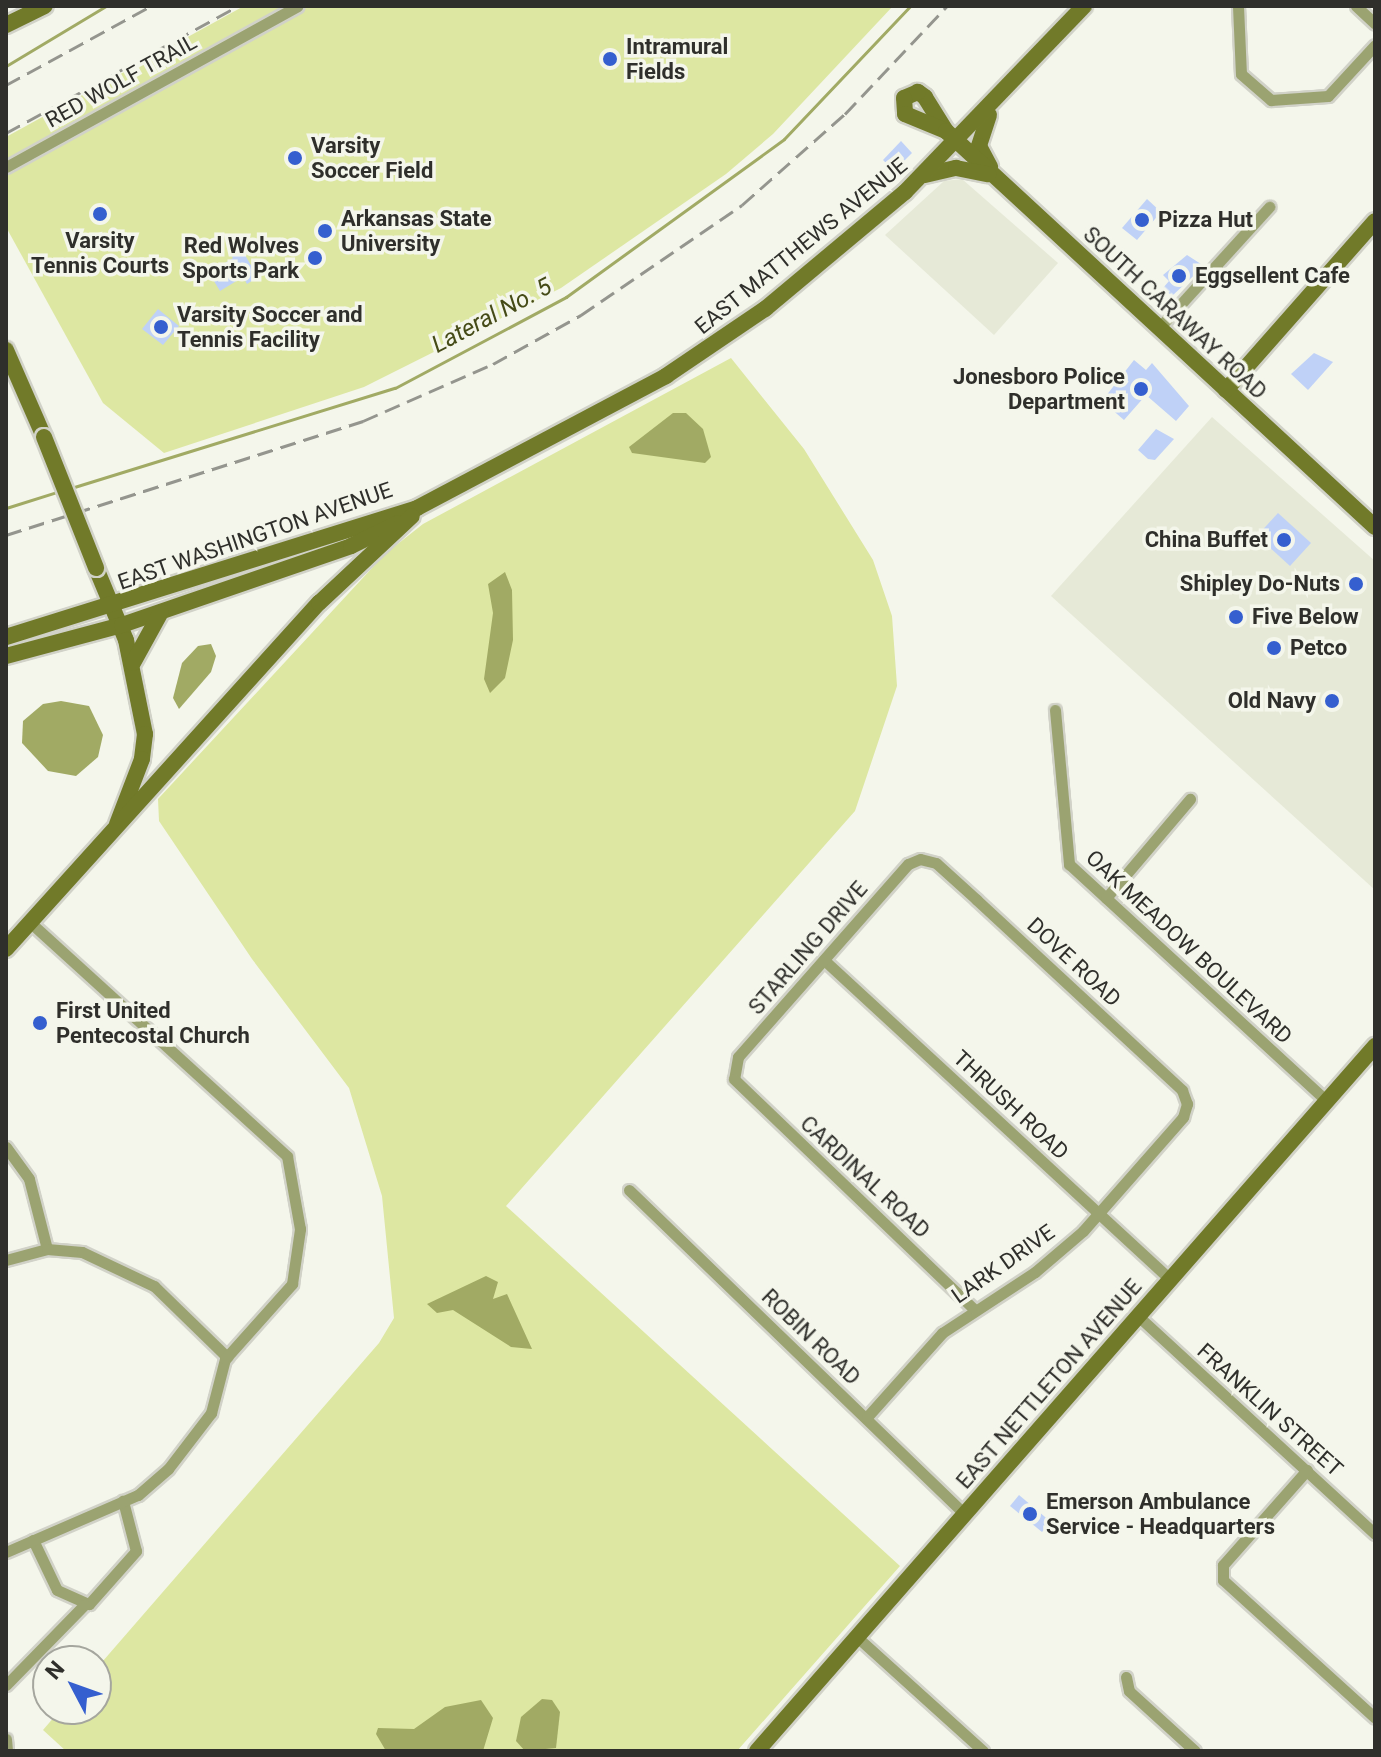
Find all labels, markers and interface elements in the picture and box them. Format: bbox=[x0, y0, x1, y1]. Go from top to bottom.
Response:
street label: RED WOLF TRAIL bbox=[41, 29, 201, 133]
place label: Intramural Fields bbox=[626, 33, 728, 84]
marker: Intramural Fields bbox=[601, 50, 619, 68]
place label: Varsity Soccer Field bbox=[311, 132, 433, 184]
marker: Varsity Soccer Field bbox=[286, 149, 304, 167]
street label: EAST MATTHEWS AVENUE bbox=[689, 152, 913, 340]
marker: Varsity Tennis Courts bbox=[91, 205, 109, 223]
place label: Arkansas State University bbox=[341, 205, 492, 256]
place label: Pizza Hut bbox=[1158, 207, 1253, 233]
marker: Pizza Hut bbox=[1133, 211, 1151, 229]
street label: SOUTH CARAWAY ROAD bbox=[1078, 221, 1272, 405]
marker: Arkansas State University bbox=[316, 222, 334, 240]
place label: Varsity Tennis Courts bbox=[31, 227, 169, 278]
place label: Red Wolves Sports Park bbox=[182, 232, 299, 284]
marker: Red Wolves Sports Park bbox=[306, 249, 324, 267]
place label: Eggsellent Cafe bbox=[1195, 263, 1350, 289]
marker: Eggsellent Cafe bbox=[1170, 267, 1188, 285]
water label: Lateral No. 5 bbox=[427, 272, 557, 360]
place label: Varsity Soccer and Tennis Facility bbox=[177, 301, 363, 352]
marker: Varsity Soccer and Tennis Facility bbox=[152, 318, 170, 336]
place label: Jonesboro Police Department bbox=[953, 363, 1125, 414]
marker: Jonesboro Police Department bbox=[1132, 380, 1150, 398]
street label: EAST WASHINGTON AVENUE bbox=[114, 477, 396, 595]
place label: China Buffet bbox=[1145, 527, 1268, 553]
marker: China Buffet bbox=[1275, 531, 1293, 549]
place label: Shipley Do-Nuts bbox=[1180, 571, 1340, 597]
marker: Shipley Do-Nuts bbox=[1347, 575, 1365, 593]
place label: Five Below bbox=[1252, 604, 1359, 630]
marker: Five Below bbox=[1227, 608, 1245, 626]
place label: Petco bbox=[1290, 635, 1347, 661]
marker: Petco bbox=[1265, 639, 1283, 657]
place label: Old Navy bbox=[1228, 688, 1316, 714]
marker: Old Navy bbox=[1323, 692, 1341, 710]
street label: OAK MEADOW BOULEVARD bbox=[1080, 845, 1298, 1049]
street label: STARLING DRIVE bbox=[743, 876, 873, 1020]
street label: DOVE ROAD bbox=[1022, 912, 1126, 1012]
place label: First United Pentecostal Church bbox=[56, 997, 250, 1048]
marker: First United Pentecostal Church bbox=[31, 1014, 49, 1032]
street label: THRUSH ROAD bbox=[948, 1045, 1074, 1165]
street label: CARDINAL ROAD bbox=[795, 1110, 935, 1244]
street label: LARK DRIVE bbox=[946, 1219, 1060, 1309]
street label: EAST NETTLETON AVENUE bbox=[951, 1274, 1147, 1494]
street label: ROBIN ROAD bbox=[756, 1283, 866, 1391]
street label: FRANKLIN STREET bbox=[1192, 1338, 1348, 1482]
place label: Emerson Ambulance Service - Headquarters bbox=[1046, 1488, 1275, 1540]
marker: Emerson Ambulance Service - Headquarters bbox=[1021, 1505, 1039, 1523]
north arrow bbox=[32, 1645, 112, 1725]
text: N bbox=[40, 1656, 70, 1684]

